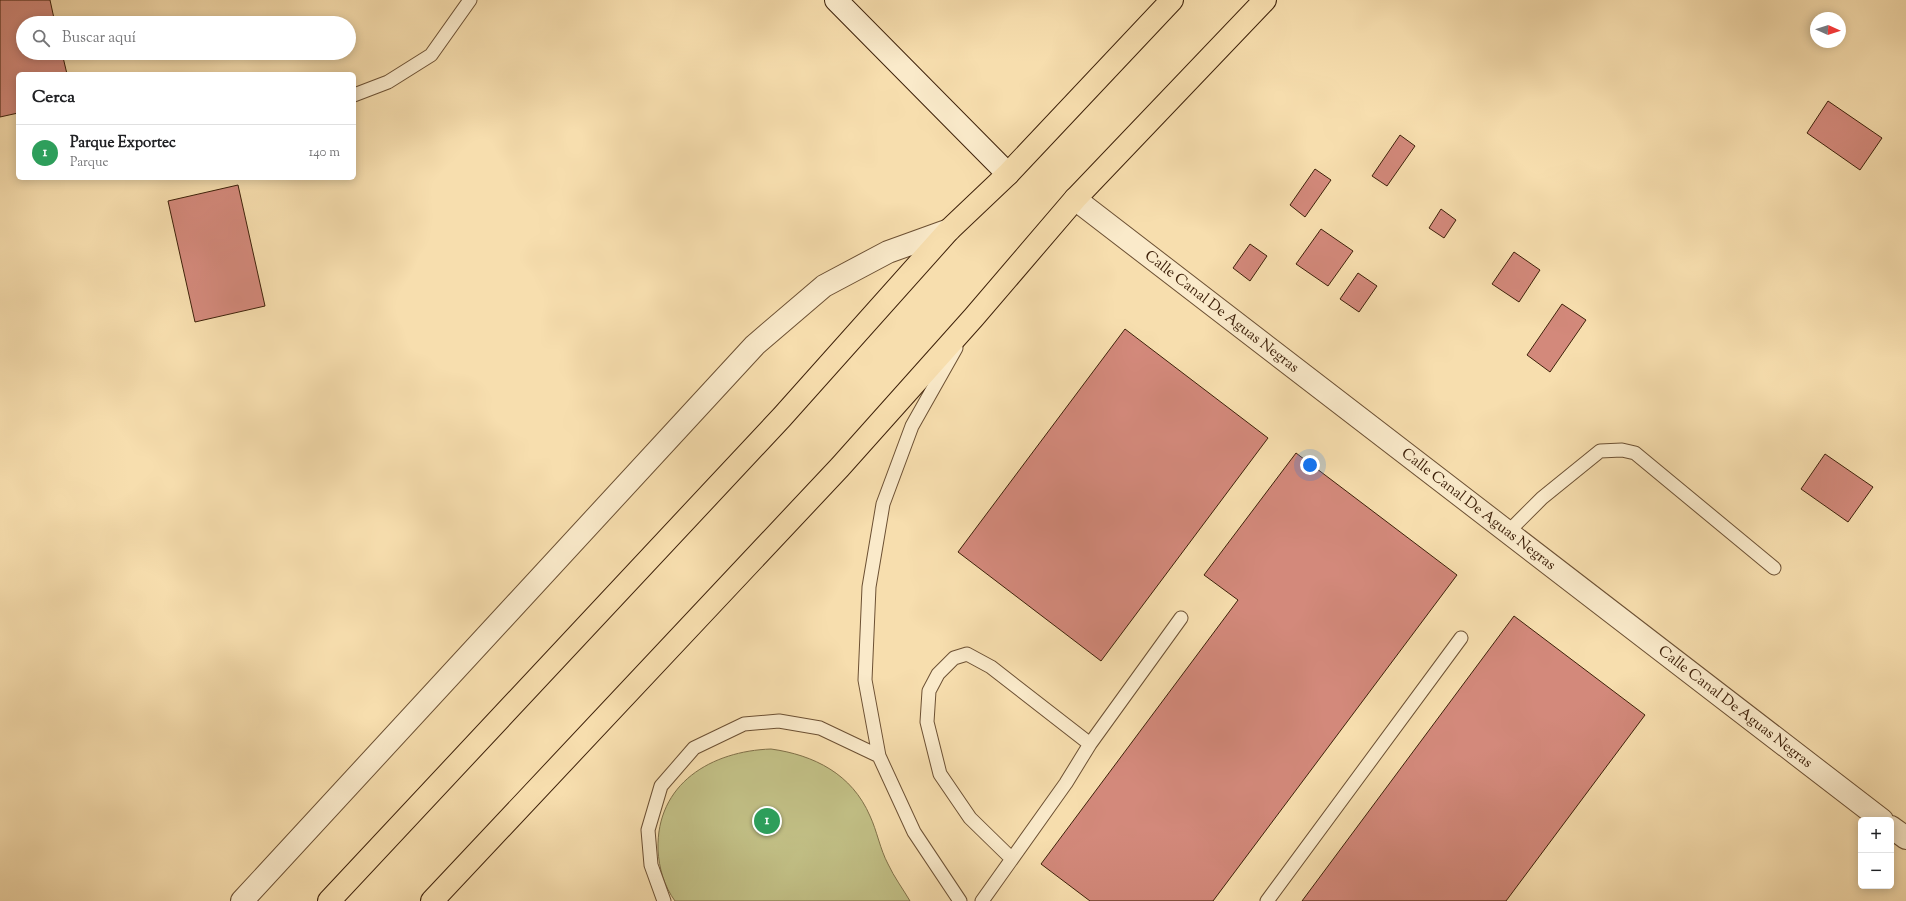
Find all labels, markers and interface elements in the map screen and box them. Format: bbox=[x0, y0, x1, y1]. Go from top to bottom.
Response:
north arrow bbox=[1810, 12, 1846, 48]
search box bbox=[16, 16, 356, 60]
icon: search bbox=[30, 27, 52, 49]
text: Buscar aquí bbox=[62, 28, 136, 49]
text: Cerca bbox=[32, 86, 75, 110]
text: Parque Exportec bbox=[70, 133, 176, 154]
text: 1 bbox=[43, 144, 47, 162]
text: 140 m bbox=[309, 144, 340, 162]
text: Parque bbox=[70, 154, 109, 172]
street label: Calle Canal De Aguas Negras bbox=[1140, 246, 1303, 378]
street label: Calle Canal De Aguas Negras bbox=[1397, 443, 1560, 576]
your location bbox=[1300, 455, 1320, 475]
street label: Calle Canal De Aguas Negras bbox=[1654, 641, 1817, 773]
pin: 1 bbox=[754, 806, 780, 836]
map controls bbox=[1858, 817, 1894, 889]
button: + bbox=[1858, 817, 1894, 853]
button: − bbox=[1858, 853, 1894, 889]

